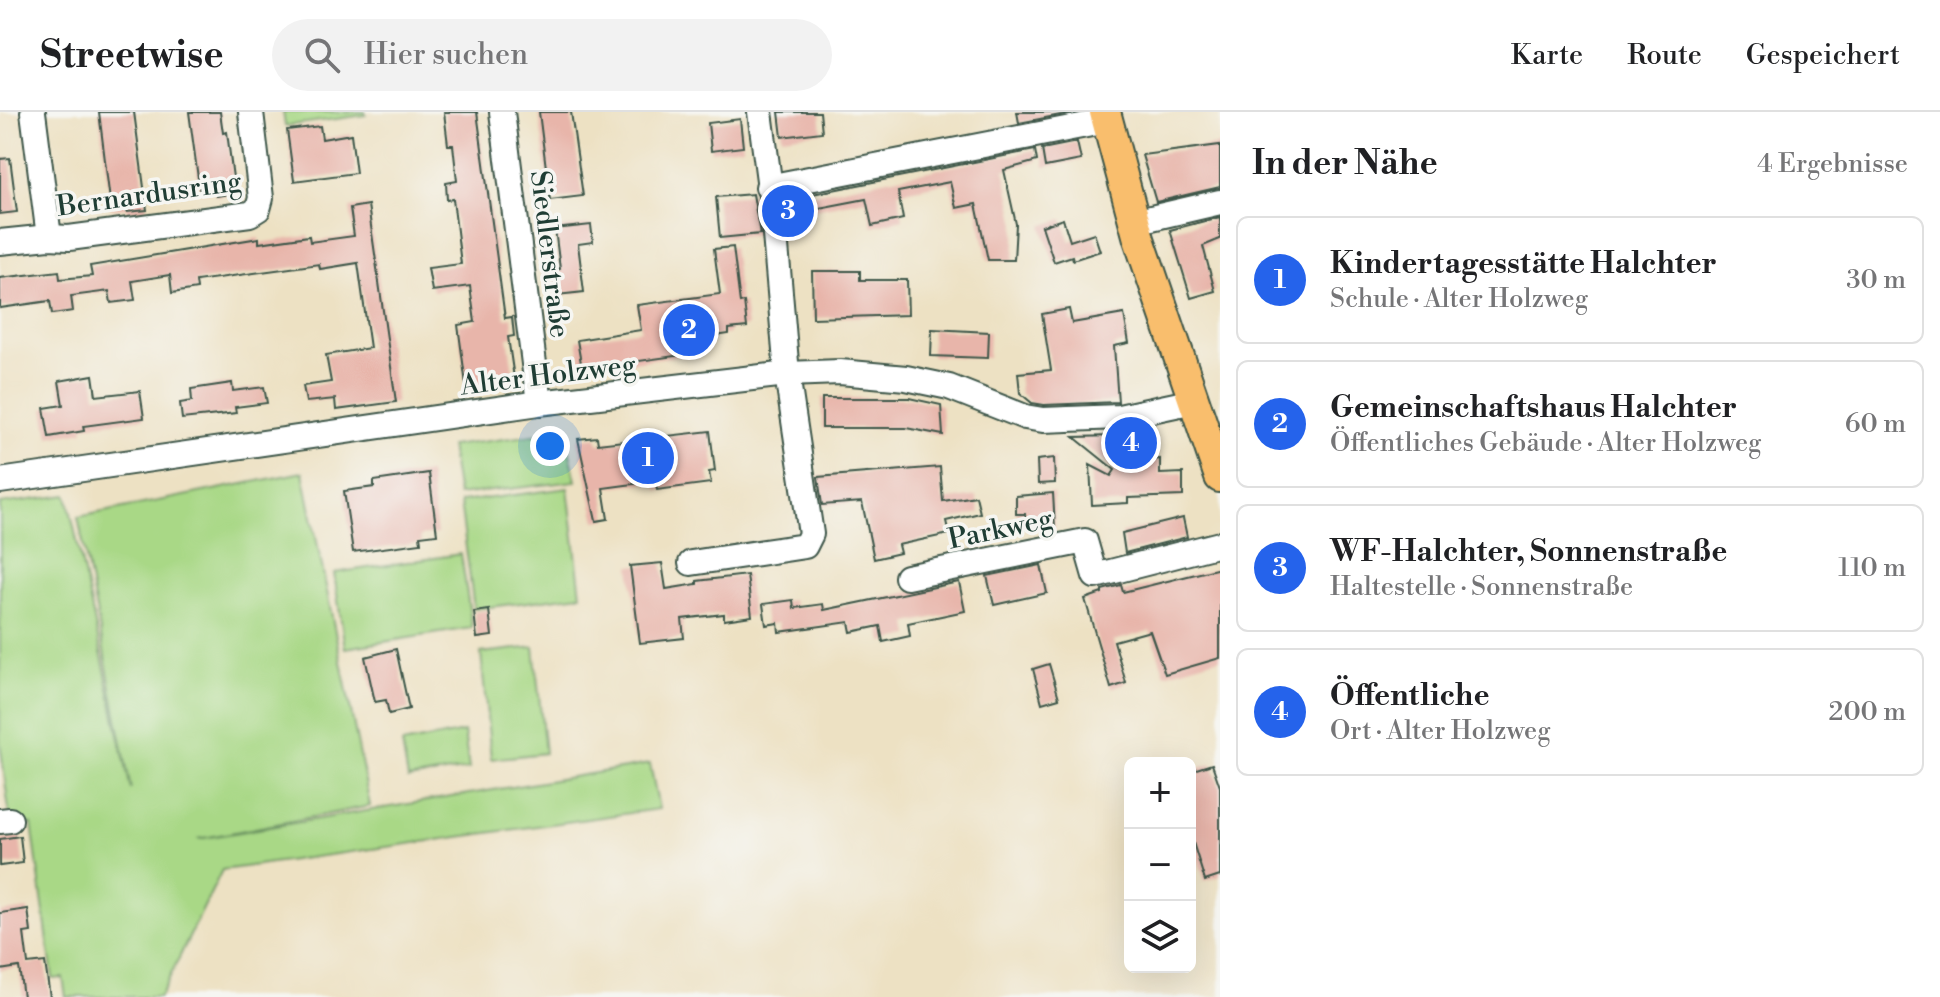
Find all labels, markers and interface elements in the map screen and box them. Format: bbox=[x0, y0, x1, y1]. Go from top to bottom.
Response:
search box bbox=[272, 19, 832, 91]
text: Streetwise bbox=[40, 32, 224, 79]
icon: search bbox=[300, 33, 344, 77]
text: Hier suchen bbox=[364, 36, 528, 74]
text: Karte bbox=[1511, 38, 1583, 73]
text: Route bbox=[1627, 38, 1702, 73]
text: Gespeichert bbox=[1746, 38, 1900, 73]
text: In der Nähe bbox=[1252, 143, 1438, 185]
text: 4 Ergebnisse bbox=[1757, 148, 1908, 180]
street label: Bernardusring bbox=[54, 164, 244, 225]
street label: Siedlerstraße bbox=[522, 169, 577, 340]
pin: 3 bbox=[762, 181, 814, 241]
text: Kindertagesstätte Halchter bbox=[1330, 245, 1717, 283]
text: 1 bbox=[1274, 264, 1286, 296]
text: 30 m bbox=[1846, 264, 1906, 296]
text: Schule · Alter Holzweg bbox=[1330, 283, 1588, 315]
pin: 2 bbox=[663, 300, 715, 360]
street label: Alter Holzweg bbox=[457, 347, 639, 404]
text: Gemeinschaftshaus Halchter bbox=[1330, 389, 1737, 427]
text: 2 bbox=[1272, 408, 1288, 440]
text: 60 m bbox=[1845, 408, 1906, 440]
pin: 4 bbox=[1105, 413, 1157, 473]
your location bbox=[530, 426, 570, 466]
text: Öffentliches Gebäude · Alter Holzweg bbox=[1330, 427, 1762, 459]
pin: 1 bbox=[622, 428, 674, 488]
street label: Parkweg bbox=[945, 501, 1056, 558]
text: WF-Halchter, Sonnenstraße bbox=[1330, 533, 1727, 571]
text: 3 bbox=[1272, 552, 1288, 584]
text: 110 m bbox=[1838, 552, 1906, 584]
text: Haltestelle · Sonnenstraße bbox=[1330, 571, 1633, 603]
text: Öffentliche bbox=[1330, 677, 1490, 715]
text: 4 bbox=[1271, 696, 1289, 728]
text: 200 m bbox=[1829, 696, 1906, 728]
text: Ort · Alter Holzweg bbox=[1330, 715, 1551, 747]
map controls bbox=[1124, 757, 1196, 973]
button: + bbox=[1124, 757, 1196, 829]
button: − bbox=[1124, 829, 1196, 901]
button: layers bbox=[1124, 901, 1196, 973]

